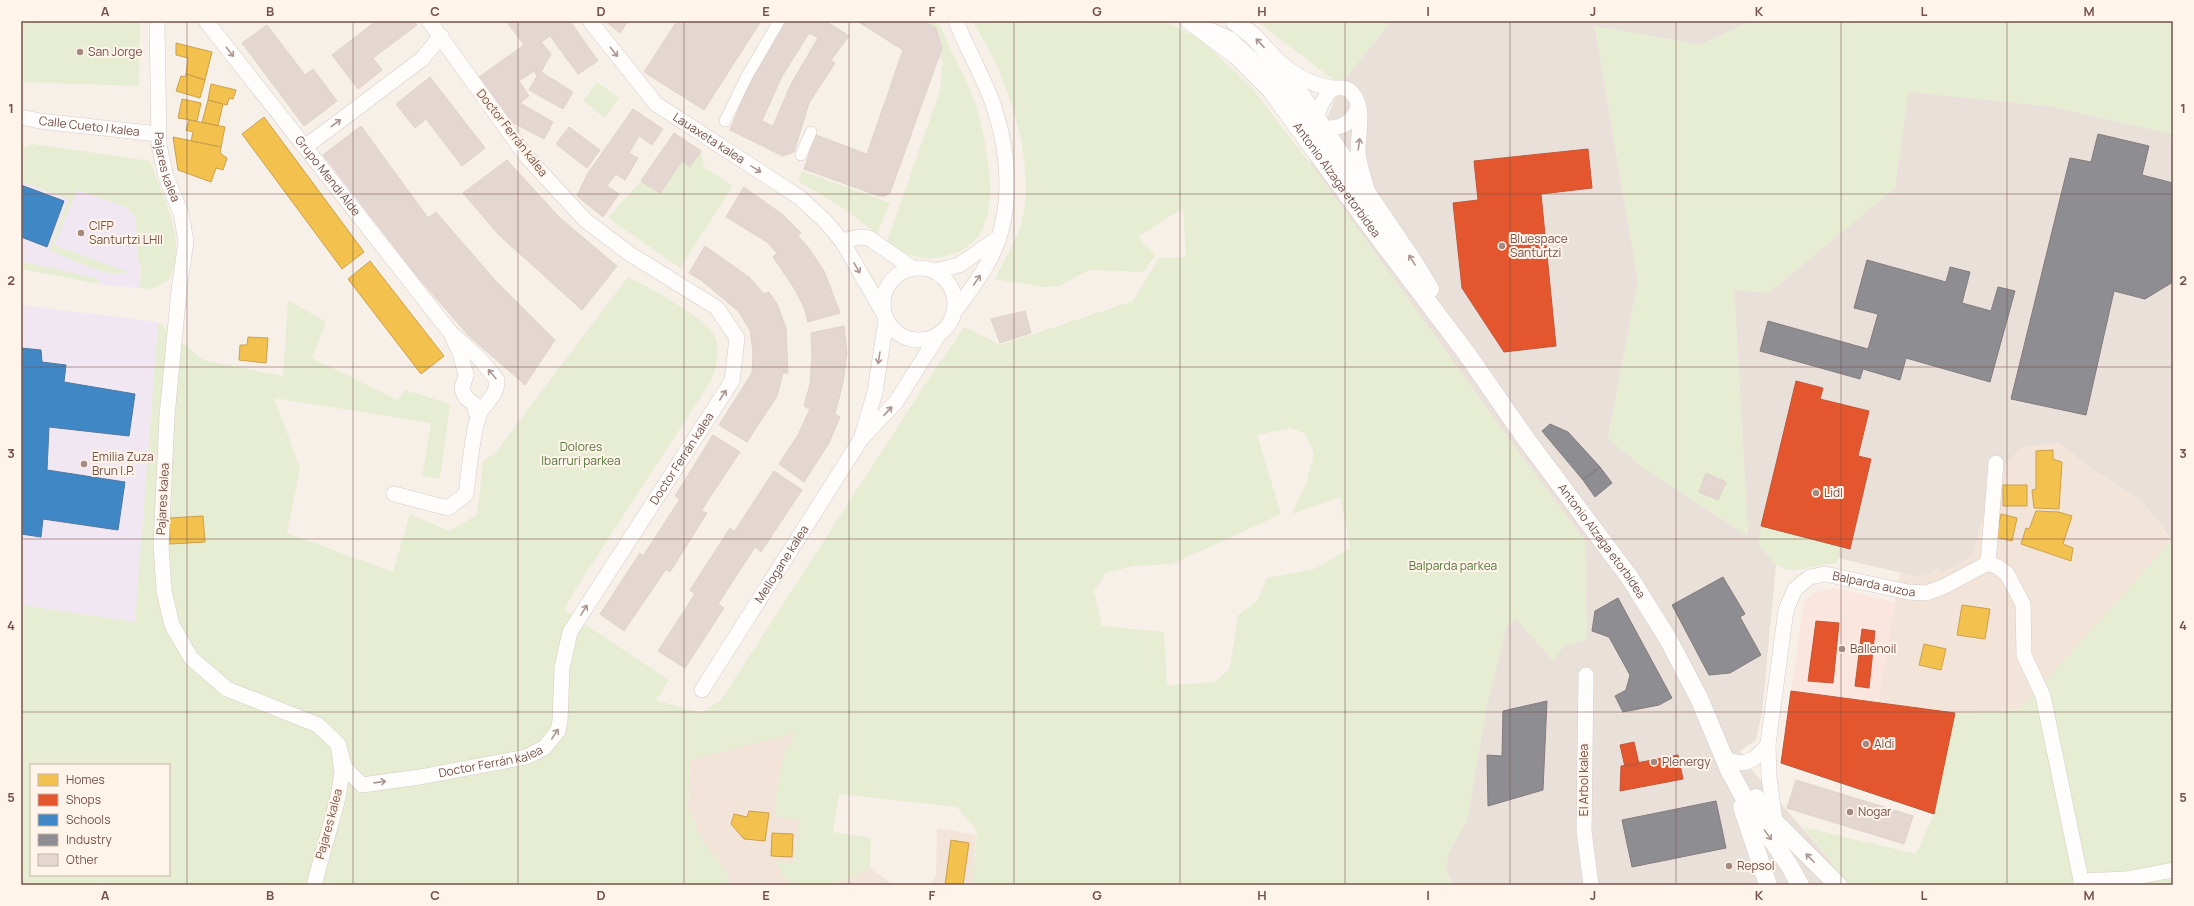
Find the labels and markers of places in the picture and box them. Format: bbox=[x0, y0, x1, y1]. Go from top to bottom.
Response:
place label: San Jorge bbox=[88, 43, 142, 60]
marker: San Jorge bbox=[75, 47, 85, 57]
place label: CIFP Santurtzi LHII bbox=[89, 217, 163, 248]
marker: CIFP Santurtzi LHII bbox=[76, 228, 86, 238]
place label: Bluespace Santurtzi bbox=[1510, 230, 1568, 261]
marker: Bluespace Santurtzi bbox=[1497, 241, 1507, 251]
place label: Emilia Zuza Brun I.P. bbox=[92, 448, 154, 479]
marker: Emilia Zuza Brun I.P. bbox=[79, 459, 89, 469]
place label: Lidl bbox=[1824, 484, 1843, 501]
marker: Lidl bbox=[1811, 488, 1821, 498]
place label: Ballenoil bbox=[1850, 640, 1896, 657]
marker: Ballenoil bbox=[1837, 644, 1847, 654]
place label: Aldi bbox=[1874, 735, 1894, 752]
marker: Aldi bbox=[1861, 739, 1871, 749]
place label: Plenergy bbox=[1662, 753, 1711, 770]
marker: Plenergy bbox=[1649, 757, 1659, 767]
place label: Nogar bbox=[1858, 803, 1892, 820]
marker: Nogar bbox=[1845, 807, 1855, 817]
place label: Repsol bbox=[1737, 857, 1775, 874]
marker: Repsol bbox=[1724, 861, 1734, 871]

